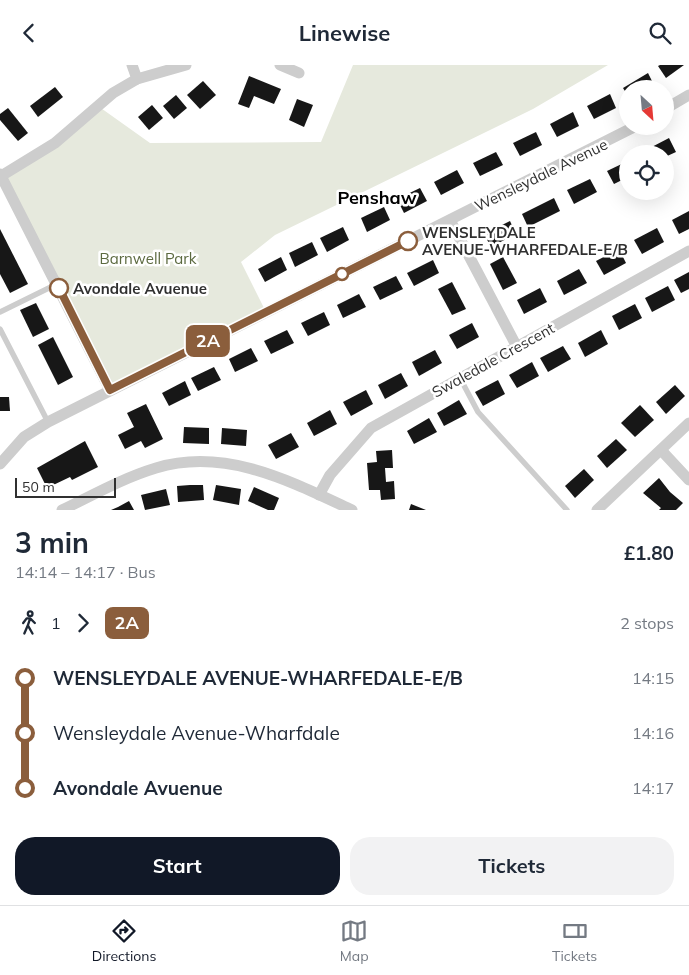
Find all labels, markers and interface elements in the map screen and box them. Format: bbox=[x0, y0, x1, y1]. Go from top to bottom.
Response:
icon: back bbox=[15, 19, 43, 47]
text: Linewise bbox=[299, 19, 390, 47]
icon: search bbox=[646, 19, 674, 47]
north arrow bbox=[619, 80, 674, 135]
map controls bbox=[619, 80, 674, 200]
street label: Wensleydale Avenue bbox=[471, 135, 611, 215]
button: locate bbox=[619, 145, 674, 200]
district label: Penshaw bbox=[337, 186, 417, 209]
place label: WENSLEYDALE AVENUE-WHARFEDALE-E/B bbox=[422, 223, 628, 259]
marker: WENSLEYDALE AVENUE-WHARFEDALE-E/B bbox=[398, 231, 418, 251]
park label: Barnwell Park bbox=[99, 249, 197, 268]
unlabelled marker bbox=[335, 267, 349, 281]
marker: Avondale Avuenue bbox=[49, 278, 69, 298]
place label: Avondale Avuenue bbox=[73, 279, 207, 298]
street label: Swaledale Crescent bbox=[428, 318, 558, 402]
line badge: 2A bbox=[186, 325, 230, 357]
text: 2A bbox=[196, 329, 220, 352]
scale bar bbox=[15, 475, 116, 498]
text: 50 m bbox=[22, 478, 55, 496]
text: 3 min bbox=[15, 525, 89, 560]
text: £1.80 bbox=[624, 541, 674, 565]
text: 14:14 – 14:17 · Bus bbox=[15, 562, 156, 582]
icon: walk bbox=[15, 609, 43, 637]
icon: forward bbox=[69, 609, 97, 637]
text: 2A bbox=[115, 611, 139, 634]
text: 1 bbox=[51, 613, 61, 633]
text: 2 stops bbox=[620, 613, 674, 633]
text: WENSLEYDALE AVENUE-WHARFEDALE-E/B bbox=[53, 666, 463, 690]
text: 14:15 bbox=[632, 668, 674, 688]
text: Wensleydale Avenue-Wharfdale bbox=[53, 721, 340, 745]
text: 14:16 bbox=[632, 723, 674, 743]
text: Avondale Avuenue bbox=[53, 776, 223, 800]
text: 14:17 bbox=[632, 778, 674, 798]
button: Start bbox=[15, 837, 340, 895]
button: Tickets bbox=[350, 837, 674, 895]
tab: Directions bbox=[92, 917, 156, 965]
tab: Map bbox=[340, 917, 369, 965]
tab: Tickets bbox=[552, 917, 597, 965]

